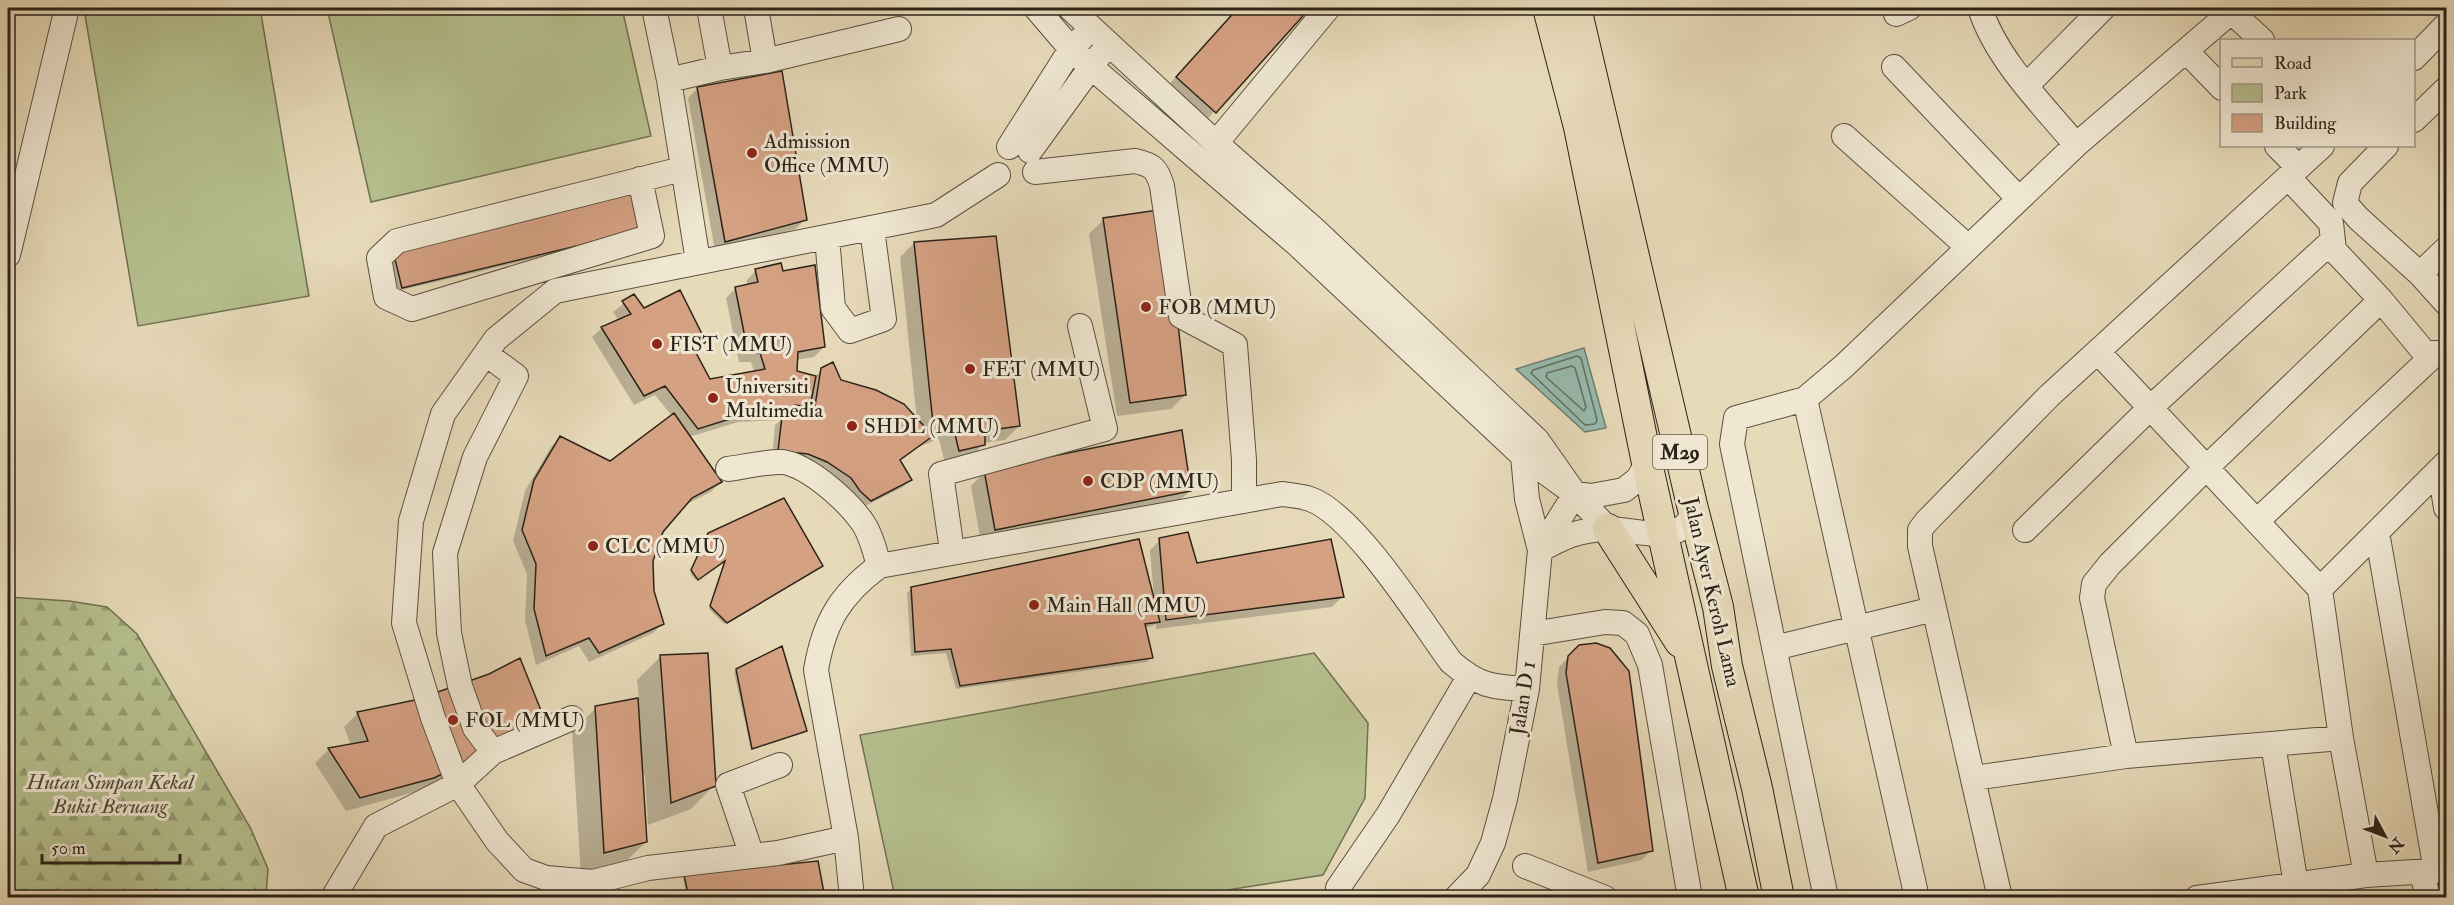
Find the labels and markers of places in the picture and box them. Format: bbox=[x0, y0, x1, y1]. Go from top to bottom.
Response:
place label: Admission Office (MMU) bbox=[763, 128, 889, 179]
marker: Admission Office (MMU) bbox=[745, 146, 759, 160]
place label: FOB (MMU) bbox=[1158, 294, 1276, 321]
marker: FOB (MMU) bbox=[1139, 300, 1153, 314]
place label: FIST (MMU) bbox=[669, 331, 792, 358]
marker: FIST (MMU) bbox=[650, 337, 664, 351]
place label: FET (MMU) bbox=[982, 356, 1100, 383]
marker: FET (MMU) bbox=[963, 362, 977, 376]
place label: Universiti Multimedia bbox=[725, 373, 823, 424]
marker: Universiti Multimedia bbox=[706, 391, 720, 405]
place label: SHDL (MMU) bbox=[864, 413, 999, 440]
marker: SHDL (MMU) bbox=[845, 419, 859, 433]
place label: CDP (MMU) bbox=[1100, 468, 1219, 495]
marker: CDP (MMU) bbox=[1081, 474, 1095, 488]
place label: CLC (MMU) bbox=[605, 533, 725, 560]
marker: CLC (MMU) bbox=[586, 539, 600, 553]
place label: Main Hall (MMU) bbox=[1046, 592, 1206, 619]
marker: Main Hall (MMU) bbox=[1027, 598, 1041, 612]
place label: FOL (MMU) bbox=[465, 707, 584, 734]
marker: FOL (MMU) bbox=[446, 713, 460, 727]

